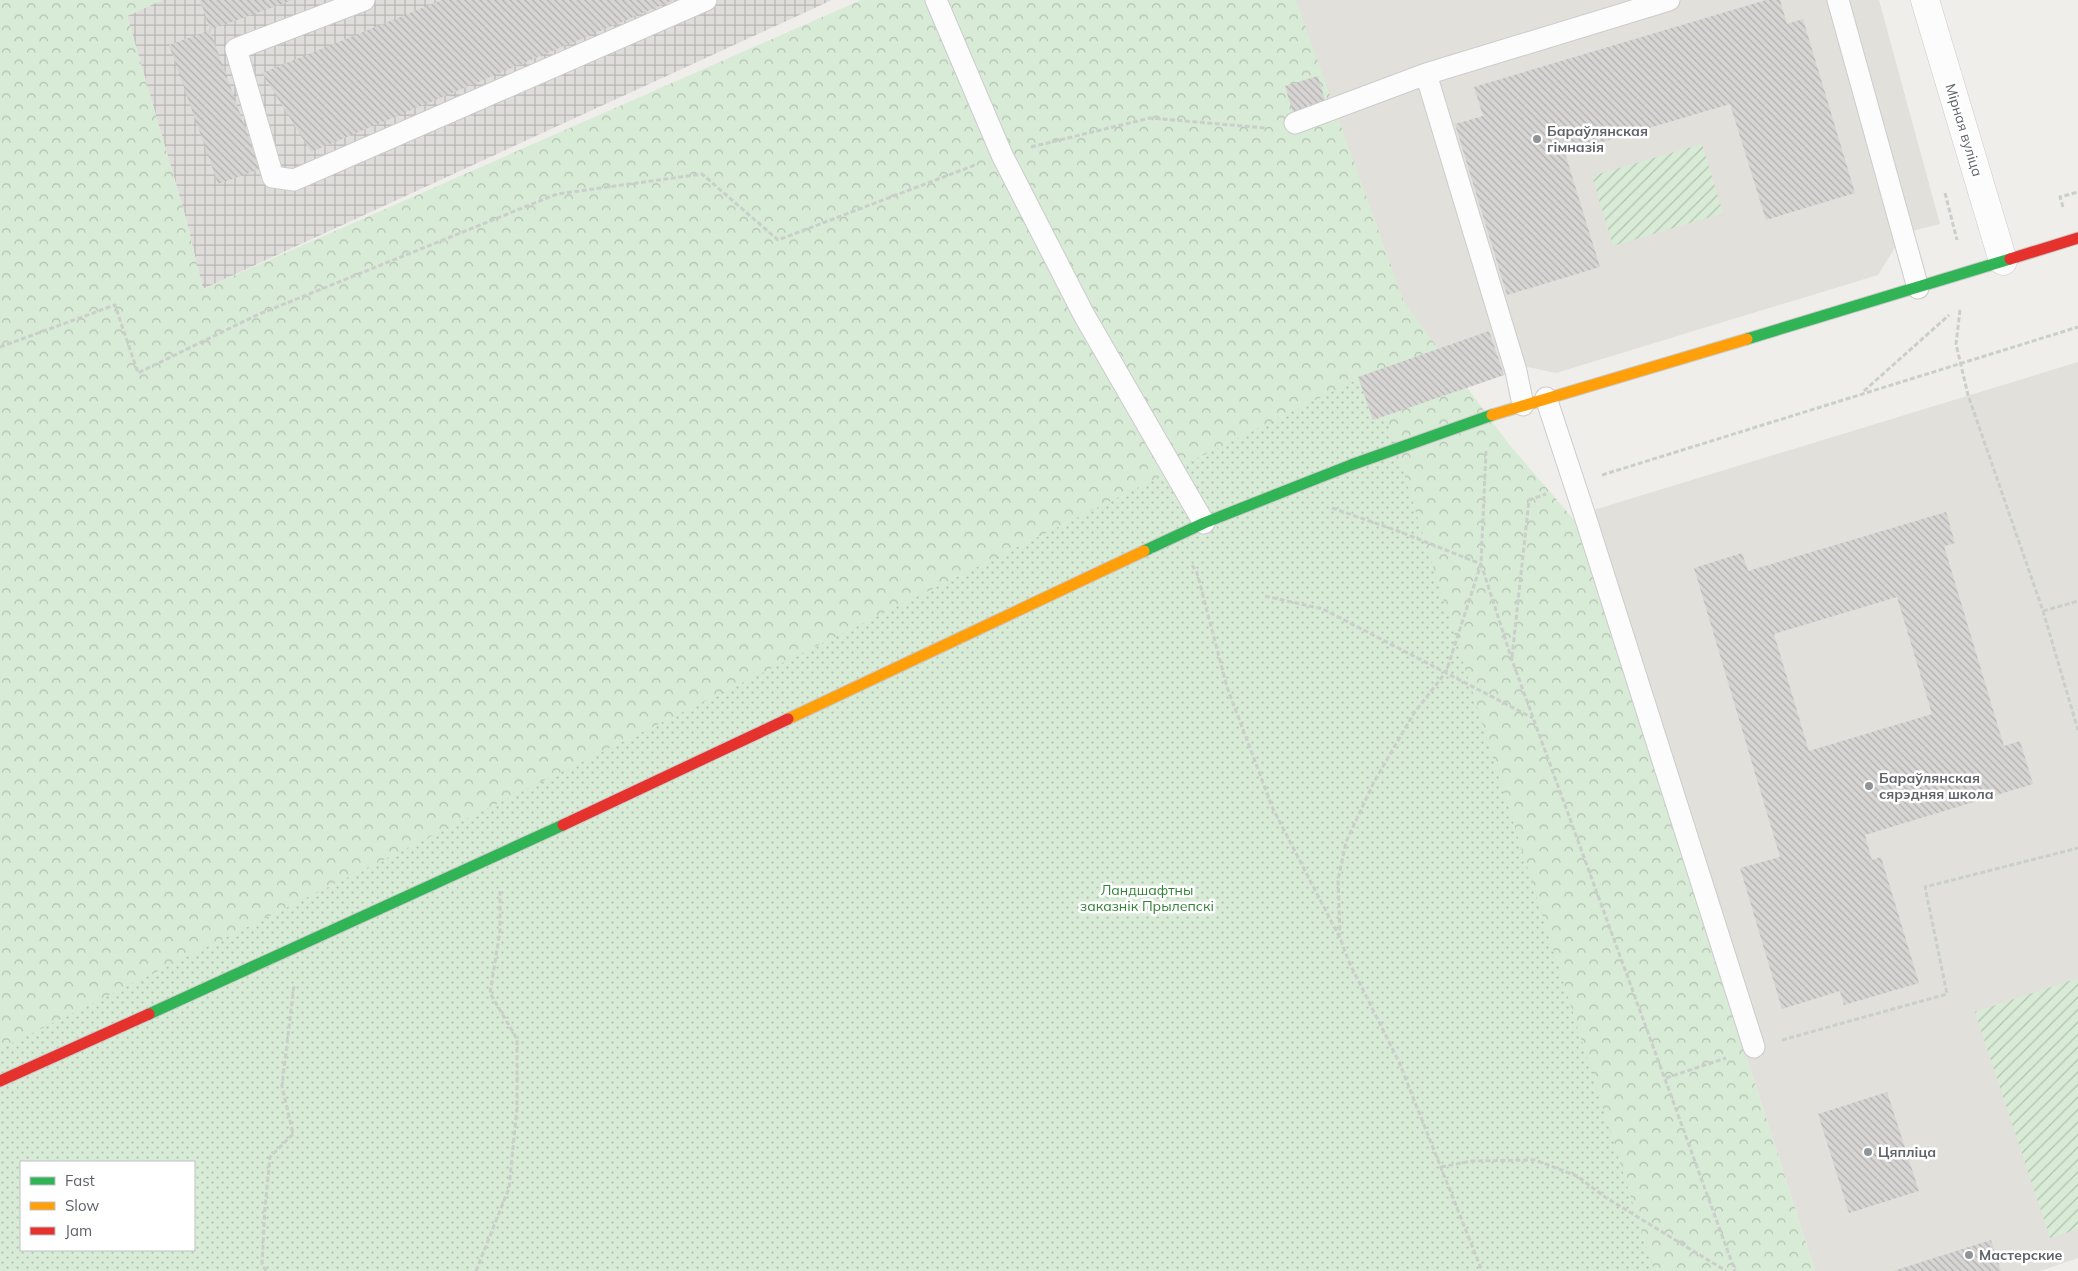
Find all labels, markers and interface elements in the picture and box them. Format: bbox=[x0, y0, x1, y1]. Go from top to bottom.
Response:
street label: Мірная вуліца bbox=[1941, 81, 1987, 179]
place label: Бараўлянская гімназія bbox=[1547, 122, 1648, 156]
marker: Бараўлянская гімназія bbox=[1531, 133, 1543, 145]
place label: Бараўлянская сярэдняя школа bbox=[1879, 769, 1994, 803]
marker: Бараўлянская сярэдняя школа bbox=[1863, 780, 1875, 792]
park label: Ландшафтны заказнік Прылепскі bbox=[1080, 881, 1214, 915]
place label: Цяпліца bbox=[1878, 1143, 1936, 1161]
marker: Цяпліца bbox=[1862, 1146, 1874, 1158]
legend bbox=[20, 1161, 195, 1251]
text: Fast bbox=[65, 1171, 95, 1190]
text: Slow bbox=[65, 1196, 99, 1215]
text: Jam bbox=[65, 1221, 92, 1240]
place label: Мастерские bbox=[1979, 1246, 2063, 1264]
marker: Мастерские bbox=[1963, 1249, 1975, 1261]

